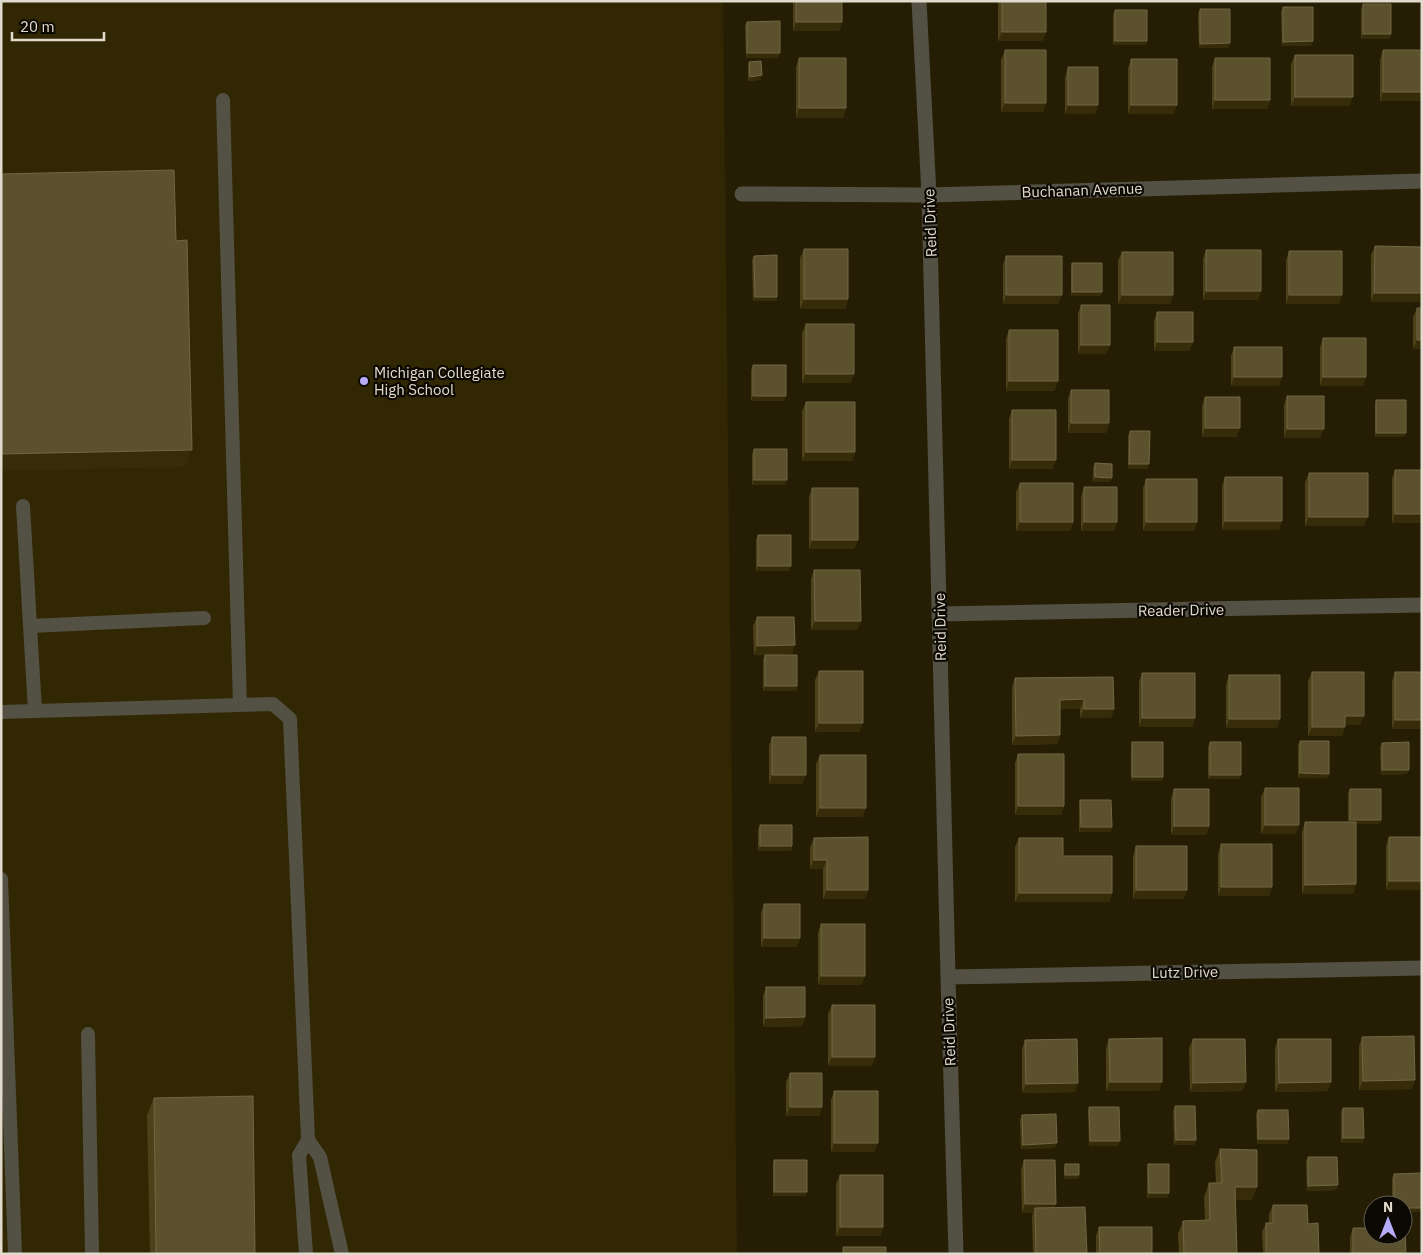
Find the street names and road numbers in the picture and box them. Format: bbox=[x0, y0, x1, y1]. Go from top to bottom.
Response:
street label: Buchanan Avenue bbox=[1021, 178, 1143, 202]
street label: Reid Drive bbox=[919, 188, 941, 258]
street label: Reid Drive bbox=[930, 593, 950, 661]
street label: Reader Drive bbox=[1138, 600, 1224, 620]
street label: Lutz Drive bbox=[1152, 962, 1218, 982]
street label: Reid Drive bbox=[938, 997, 960, 1067]

